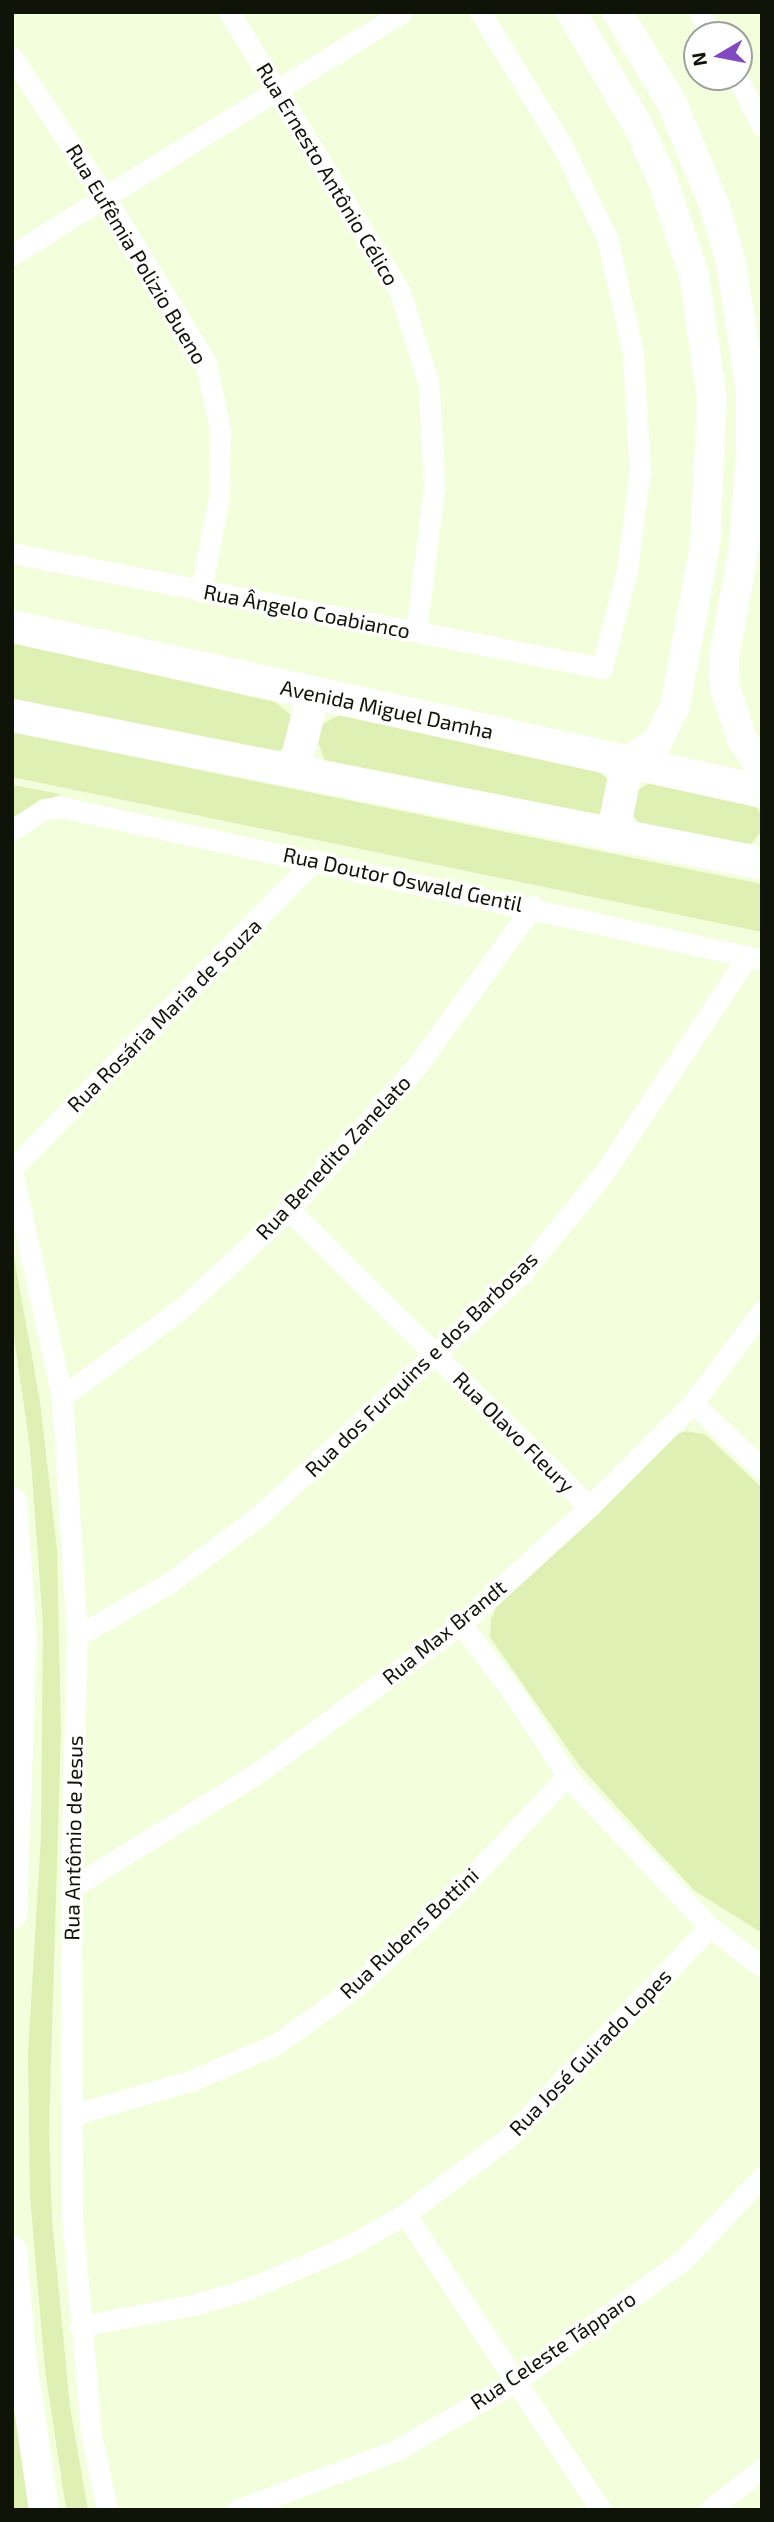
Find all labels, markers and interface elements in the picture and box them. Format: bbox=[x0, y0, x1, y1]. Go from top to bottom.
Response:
north arrow bbox=[683, 21, 753, 91]
text: N bbox=[686, 51, 711, 68]
street label: Rua Ernesto Antônio Célico bbox=[251, 58, 405, 290]
street label: Rua Eufêmia Polizio Bueno bbox=[61, 139, 213, 369]
street label: Rua Ângelo Coabianco bbox=[201, 579, 413, 643]
street label: Avenida Miguel Damha bbox=[278, 674, 496, 744]
street label: Rua Doutor Oswald Gentil bbox=[281, 841, 525, 917]
street label: Rua Rosária Maria de Souza bbox=[62, 913, 266, 1117]
street label: Rua Benedito Zanelato bbox=[250, 1070, 416, 1244]
street label: Rua dos Furquins e dos Barbosas bbox=[300, 1246, 542, 1482]
street label: Rua Olavo Fleury bbox=[448, 1366, 580, 1498]
street label: Rua Max Brandt bbox=[377, 1574, 511, 1690]
street label: Rua Antômio de Jesus bbox=[59, 1735, 87, 1941]
street label: Rua Rubens Bottini bbox=[334, 1862, 484, 2004]
street label: Rua José Guirado Lopes bbox=[504, 1963, 676, 2141]
street label: Rua Celeste Tápparo bbox=[465, 2285, 641, 2415]

